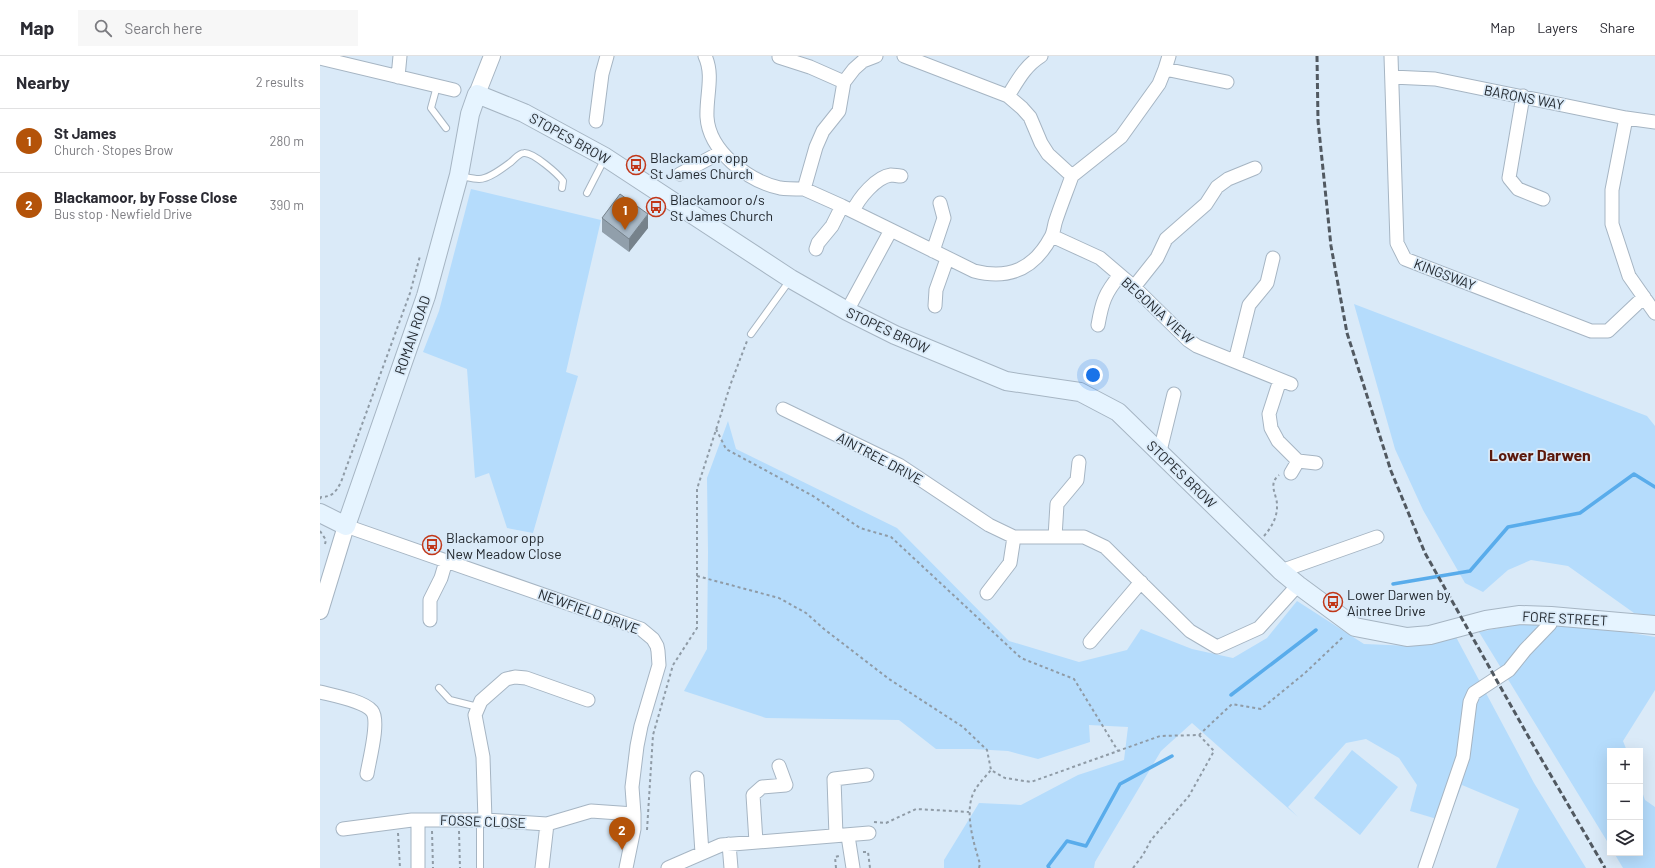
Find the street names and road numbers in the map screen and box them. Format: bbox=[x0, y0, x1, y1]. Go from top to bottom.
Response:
street label: BARONS WAY bbox=[1483, 81, 1565, 113]
street label: STOPES BROW bbox=[527, 109, 613, 167]
street label: KINGSWAY bbox=[1412, 254, 1478, 294]
street label: BEGONIA VIEW bbox=[1118, 273, 1198, 347]
street label: ROMAN ROAD bbox=[391, 293, 433, 377]
street label: STOPES BROW bbox=[844, 303, 932, 357]
street label: AINTREE DRIVE bbox=[834, 428, 926, 488]
street label: STOPES BROW bbox=[1144, 437, 1220, 511]
street label: NEWFIELD DRIVE bbox=[536, 585, 642, 637]
street label: FORE STREET bbox=[1522, 607, 1608, 629]
street label: FOSSE CLOSE bbox=[440, 811, 526, 831]

